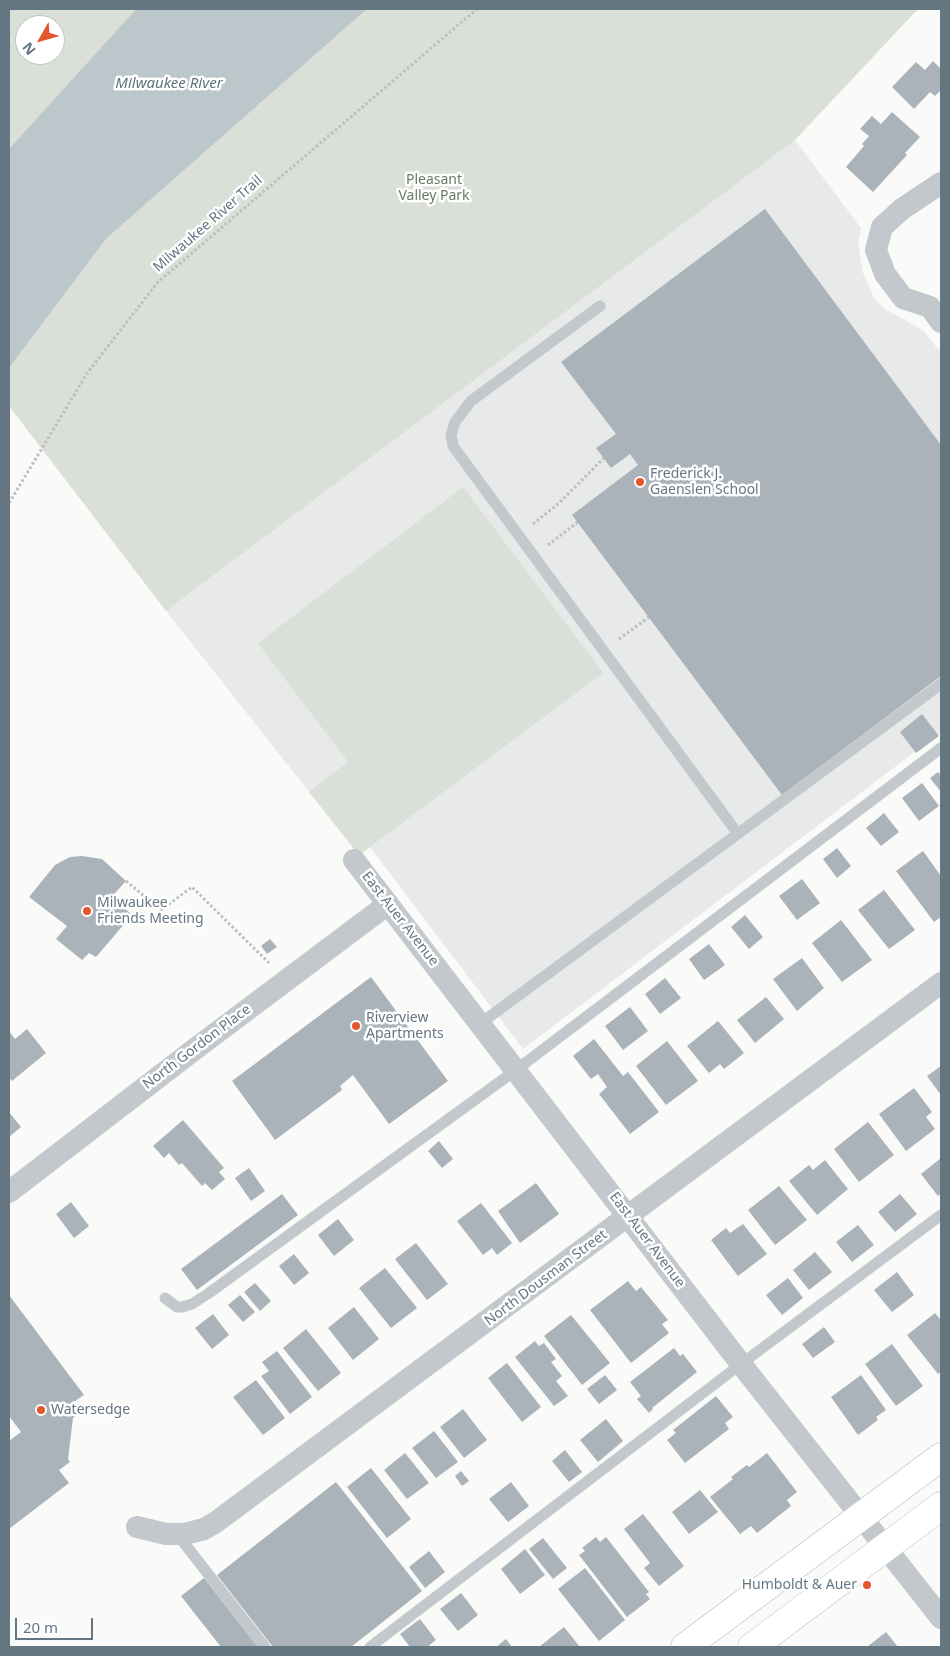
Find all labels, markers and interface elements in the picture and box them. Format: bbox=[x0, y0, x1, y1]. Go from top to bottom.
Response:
north arrow bbox=[15, 15, 65, 65]
text: N bbox=[18, 39, 40, 59]
water label: Milwaukee River bbox=[115, 75, 223, 93]
street label: Milwaukee River Trail bbox=[150, 172, 266, 276]
park label: Pleasant Valley Park bbox=[398, 172, 470, 204]
place label: Frederick J. Gaenslen School bbox=[650, 466, 759, 498]
marker: Frederick J. Gaenslen School bbox=[634, 476, 646, 488]
street label: East Auer Avenue bbox=[358, 868, 442, 970]
place label: Milwaukee Friends Meeting bbox=[97, 895, 204, 928]
marker: Milwaukee Friends Meeting bbox=[81, 905, 93, 917]
street label: North Gordon Place bbox=[140, 1001, 254, 1093]
place label: Riverview Apartments bbox=[366, 1010, 444, 1042]
marker: Riverview Apartments bbox=[350, 1020, 362, 1032]
street label: East Auer Avenue bbox=[606, 1189, 688, 1291]
street label: North Dousman Street bbox=[482, 1227, 610, 1329]
place label: Watersedge bbox=[51, 1402, 130, 1418]
marker: Watersedge bbox=[35, 1404, 47, 1416]
place label: Humboldt & Auer bbox=[742, 1577, 857, 1593]
marker: Humboldt & Auer bbox=[861, 1579, 873, 1591]
scale bar bbox=[18, 1608, 95, 1640]
text: 20 m bbox=[23, 1617, 58, 1637]

